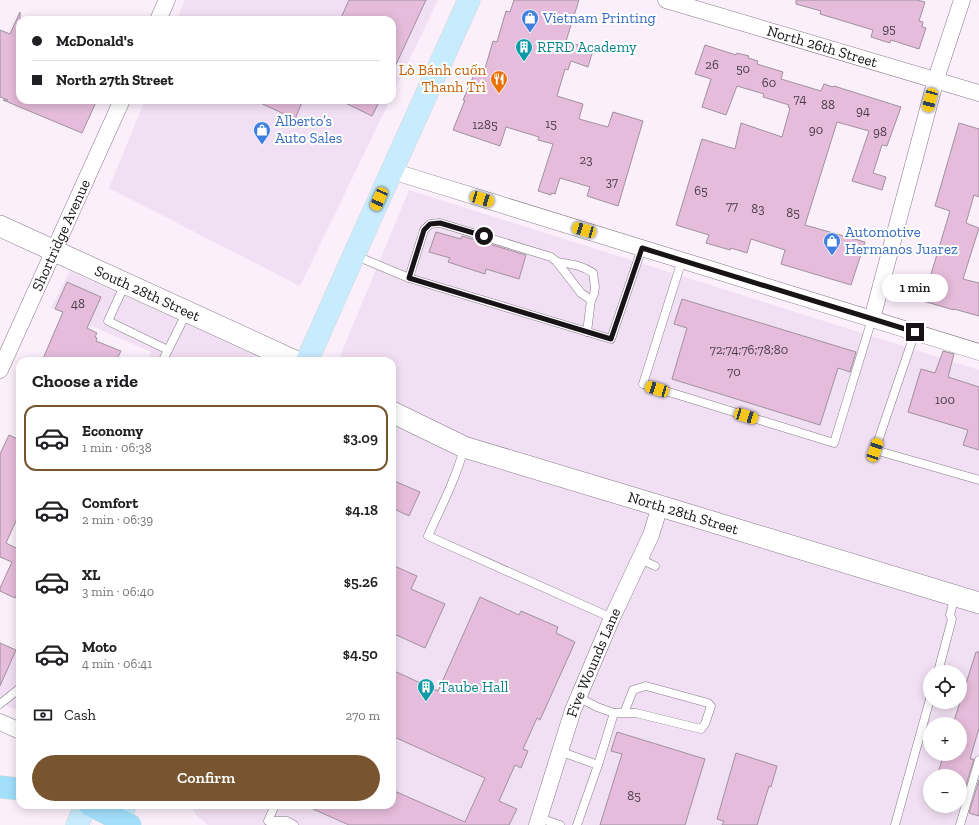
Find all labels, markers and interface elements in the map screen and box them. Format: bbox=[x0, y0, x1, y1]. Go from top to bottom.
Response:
shop icon: Vietnam Printing bbox=[520, 8, 540, 33]
place label: Vietnam Printing bbox=[542, 9, 656, 27]
street label: North 26th Street bbox=[765, 21, 880, 71]
house number: 95 bbox=[882, 21, 896, 36]
text: McDonald's bbox=[56, 32, 134, 50]
building icon: RFRD Academy bbox=[514, 37, 534, 62]
place label: RFRD Academy bbox=[537, 38, 637, 56]
house number: 26 bbox=[705, 57, 719, 72]
place label: Lò Bánh cuốn Thanh Trì bbox=[399, 61, 486, 96]
house number: 50 bbox=[736, 61, 750, 76]
restaurant icon: Lò Bánh cuốn Thanh Trì bbox=[489, 69, 509, 94]
text: North 27th Street bbox=[56, 71, 173, 89]
house number: 60 bbox=[762, 75, 776, 90]
car bbox=[921, 87, 939, 113]
house number: 74 bbox=[794, 91, 806, 106]
house number: 88 bbox=[821, 97, 835, 112]
house number: 94 bbox=[856, 103, 870, 118]
place label: Alberto’s Auto Sales bbox=[275, 112, 342, 147]
house number: 15 bbox=[545, 116, 557, 131]
house number: 1285 bbox=[472, 117, 498, 132]
shop icon: Alberto’s Auto Sales bbox=[252, 120, 272, 145]
house number: 90 bbox=[809, 122, 823, 137]
house number: 98 bbox=[873, 124, 887, 139]
house number: 23 bbox=[579, 152, 593, 167]
house number: 37 bbox=[606, 174, 618, 189]
street label: Shortridge Avenue bbox=[28, 176, 94, 294]
house number: 65 bbox=[694, 183, 708, 198]
car bbox=[369, 186, 389, 212]
car bbox=[469, 190, 495, 208]
house number: 77 bbox=[726, 198, 738, 213]
house number: 83 bbox=[751, 201, 765, 216]
house number: 85 bbox=[786, 205, 800, 220]
car bbox=[571, 221, 597, 239]
place label: Automotive Hermanos Juarez bbox=[845, 223, 958, 258]
route start bbox=[475, 227, 493, 245]
shop icon: Automotive Hermanos Juarez bbox=[822, 231, 842, 256]
street label: South 28th Street bbox=[92, 262, 203, 325]
callout: 1 min bbox=[882, 274, 948, 302]
text: 1 min bbox=[900, 280, 930, 295]
house number: 48 bbox=[71, 296, 85, 311]
route end bbox=[906, 323, 924, 341]
house number: 72;74;76;78;80 bbox=[710, 342, 788, 357]
house number: 70 bbox=[727, 364, 741, 379]
text: Choose a ride bbox=[32, 370, 138, 392]
car bbox=[644, 380, 670, 398]
house number: 100 bbox=[935, 392, 955, 407]
car bbox=[733, 407, 759, 425]
icon: car bbox=[34, 420, 70, 456]
text: Economy bbox=[82, 422, 143, 440]
text: $3.09 bbox=[343, 429, 378, 447]
car bbox=[865, 437, 885, 463]
text: 1 min · 06:38 bbox=[82, 440, 152, 455]
street label: North 28th Street bbox=[626, 488, 741, 538]
icon: car bbox=[34, 492, 70, 528]
text: Comfort bbox=[82, 494, 138, 512]
text: $4.18 bbox=[345, 501, 378, 519]
text: 2 min · 06:39 bbox=[82, 512, 153, 527]
icon: car bbox=[34, 564, 70, 600]
text: XL bbox=[82, 566, 100, 584]
text: $5.26 bbox=[344, 573, 378, 591]
text: 3 min · 06:40 bbox=[82, 584, 154, 599]
street label: Five Wounds Lane bbox=[562, 605, 624, 719]
icon: car bbox=[34, 636, 70, 672]
text: Moto bbox=[82, 638, 117, 656]
text: $4.50 bbox=[343, 645, 378, 663]
text: 4 min · 06:41 bbox=[82, 656, 152, 671]
map controls bbox=[923, 665, 967, 813]
button: locate bbox=[923, 665, 967, 709]
building icon: Taube Hall bbox=[416, 677, 436, 702]
place label: Taube Hall bbox=[439, 678, 508, 696]
icon: cash bbox=[32, 704, 54, 726]
text: Cash bbox=[64, 706, 96, 724]
text: 270 m bbox=[346, 708, 380, 723]
button: + bbox=[923, 717, 967, 761]
button: Confirm bbox=[32, 755, 380, 801]
button: − bbox=[923, 769, 967, 813]
house number: 85 bbox=[627, 788, 641, 803]

